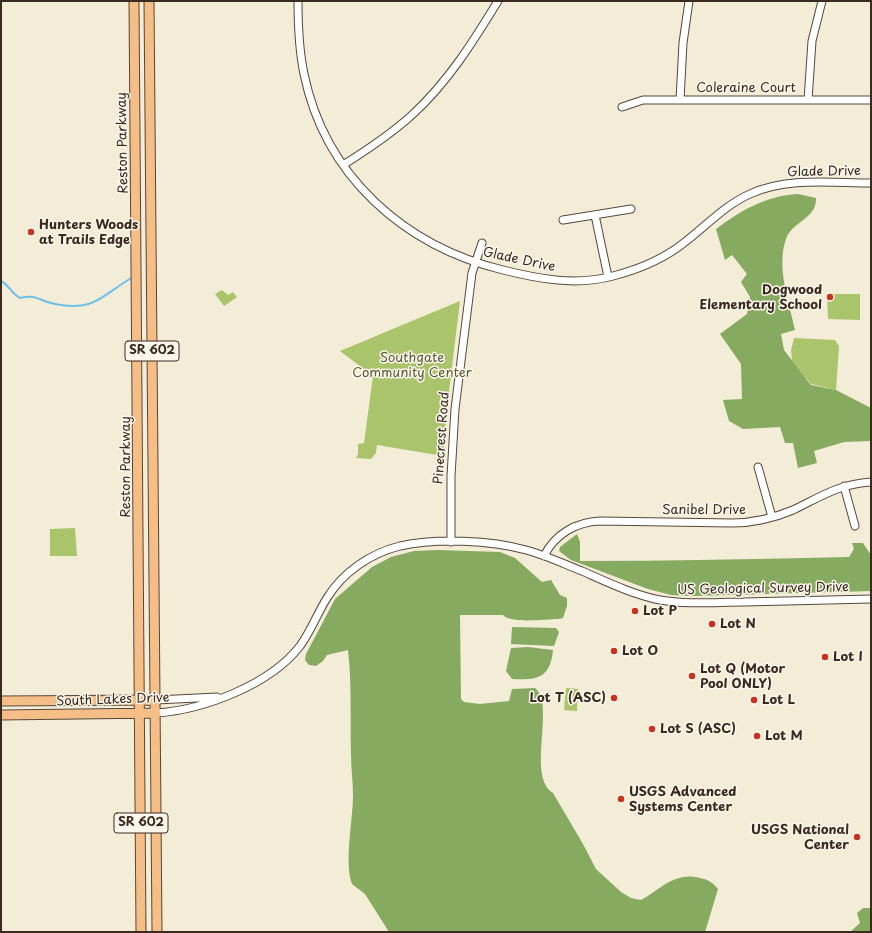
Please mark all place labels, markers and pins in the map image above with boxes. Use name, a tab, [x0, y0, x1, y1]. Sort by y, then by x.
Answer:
place label: Hunters Woods at Trails Edge	[39, 217, 138, 248]
marker: Hunters Woods at Trails Edge	[26, 227, 36, 237]
place label: Dogwood Elementary School	[700, 282, 822, 313]
marker: Dogwood Elementary School	[825, 292, 835, 302]
place label: Lot P	[643, 603, 677, 619]
marker: Lot P	[630, 606, 640, 616]
place label: Lot N	[720, 616, 756, 632]
marker: Lot N	[707, 619, 717, 629]
place label: Lot O	[622, 643, 658, 659]
marker: Lot O	[609, 646, 619, 656]
place label: Lot I	[833, 649, 863, 665]
marker: Lot I	[820, 652, 830, 662]
place label: Lot Q (Motor Pool ONLY)	[700, 661, 785, 692]
marker: Lot Q (Motor Pool ONLY)	[687, 671, 697, 681]
place label: Lot T (ASC)	[530, 690, 606, 706]
place label: Lot L	[762, 692, 795, 708]
marker: Lot T (ASC)	[609, 693, 619, 703]
marker: Lot L	[749, 695, 759, 705]
place label: Lot S (ASC)	[660, 721, 736, 737]
marker: Lot S (ASC)	[647, 724, 657, 734]
place label: Lot M	[765, 728, 803, 744]
marker: Lot M	[752, 731, 762, 741]
place label: USGS Advanced Systems Center	[629, 784, 736, 815]
marker: USGS Advanced Systems Center	[616, 794, 626, 804]
place label: USGS National Center	[751, 822, 849, 853]
marker: USGS National Center	[852, 832, 862, 842]

